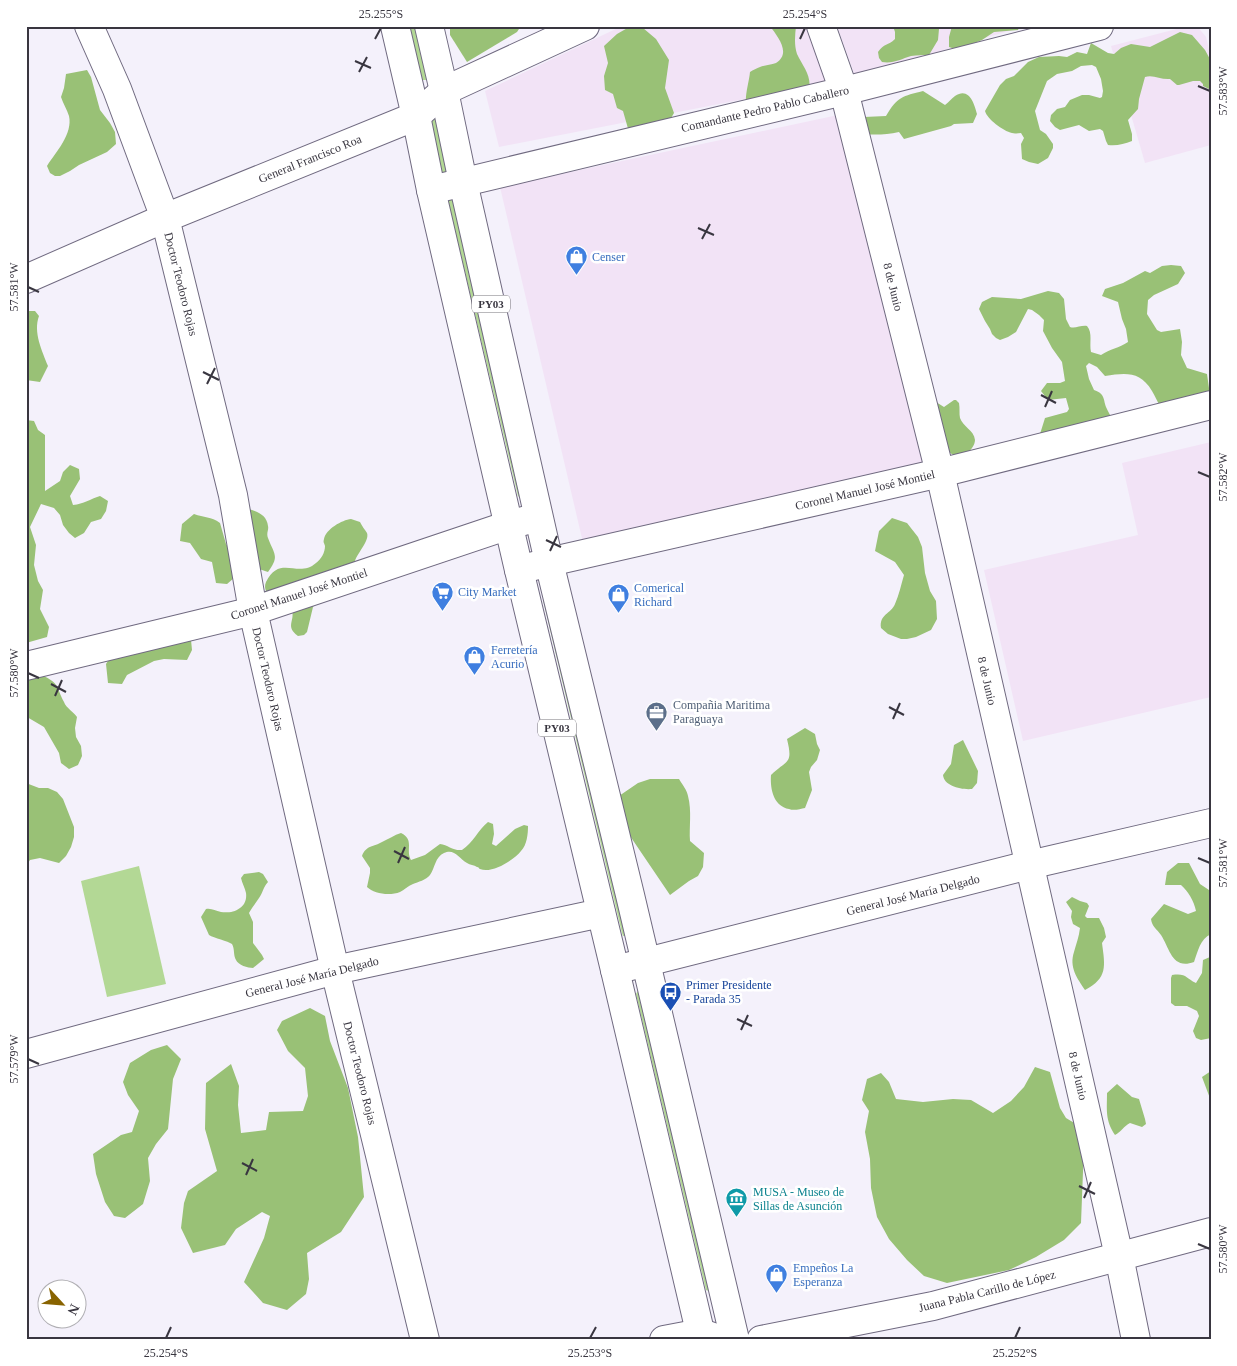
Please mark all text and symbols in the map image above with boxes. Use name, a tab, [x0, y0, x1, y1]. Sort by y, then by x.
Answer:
text: 25.255°S	[359, 7, 403, 21]
text: 25.254°S	[783, 7, 827, 21]
text: 57.583°W	[1216, 66, 1230, 116]
street label: Comandante Pedro Pablo Caballero	[680, 83, 850, 135]
street label: General Francisco Roa	[256, 132, 364, 186]
street label: Doctor Teodoro Rojas	[161, 231, 201, 338]
shop icon: Censer	[564, 245, 588, 276]
place label: Censer	[592, 250, 625, 264]
street label: 8 de Junio	[880, 261, 906, 313]
text: 57.581°W	[7, 262, 21, 312]
road number: PY03	[472, 296, 510, 312]
text: 57.582°W	[1216, 452, 1230, 502]
street label: Coronel Manuel José Montiel	[794, 467, 937, 513]
street label: Coronel Manuel José Montiel	[229, 565, 370, 623]
supermarket icon: City Market	[430, 580, 454, 611]
place label: Comerical Richard	[634, 581, 685, 609]
shop icon: Comerical Richard	[606, 583, 630, 614]
place label: City Market	[458, 585, 517, 599]
street label: Doctor Teodoro Rojas	[249, 626, 287, 733]
place label: Ferretería Acurio	[491, 643, 538, 671]
shop icon: Ferretería Acurio	[463, 645, 487, 676]
text: 57.580°W	[7, 648, 21, 698]
street label: 8 de Junio	[975, 655, 999, 707]
place label: Compañia Maritima Paraguaya	[673, 698, 771, 726]
office icon: Compañia Maritima Paraguaya	[645, 700, 669, 731]
road number: PY03	[538, 720, 576, 736]
text: 57.581°W	[1216, 838, 1230, 888]
street label: General José María Delgado	[845, 872, 981, 918]
street label: General José María Delgado	[244, 954, 380, 1000]
place label: Primer Presidente - Parada 35	[686, 978, 772, 1006]
bus stop icon: Primer Presidente - Parada 35	[658, 980, 682, 1011]
street label: Doctor Teodoro Rojas	[340, 1020, 380, 1127]
text: 57.579°W	[7, 1034, 21, 1084]
street label: 8 de Junio	[1066, 1050, 1090, 1102]
place label: MUSA - Museo de Sillas de Asunción	[753, 1185, 844, 1213]
museum icon: MUSA - Museo de Sillas de Asunción	[725, 1187, 749, 1218]
text: 57.580°W	[1216, 1224, 1230, 1274]
place label: Empeños La Esperanza	[793, 1261, 854, 1289]
shop icon: Empeños La Esperanza	[765, 1263, 789, 1294]
street label: Juana Pabla Carillo de López	[917, 1267, 1057, 1315]
north arrow	[38, 1278, 88, 1328]
text: N	[64, 1302, 82, 1317]
text: 25.254°S	[144, 1346, 188, 1360]
text: 25.253°S	[568, 1346, 612, 1360]
text: 25.252°S	[993, 1346, 1037, 1360]

